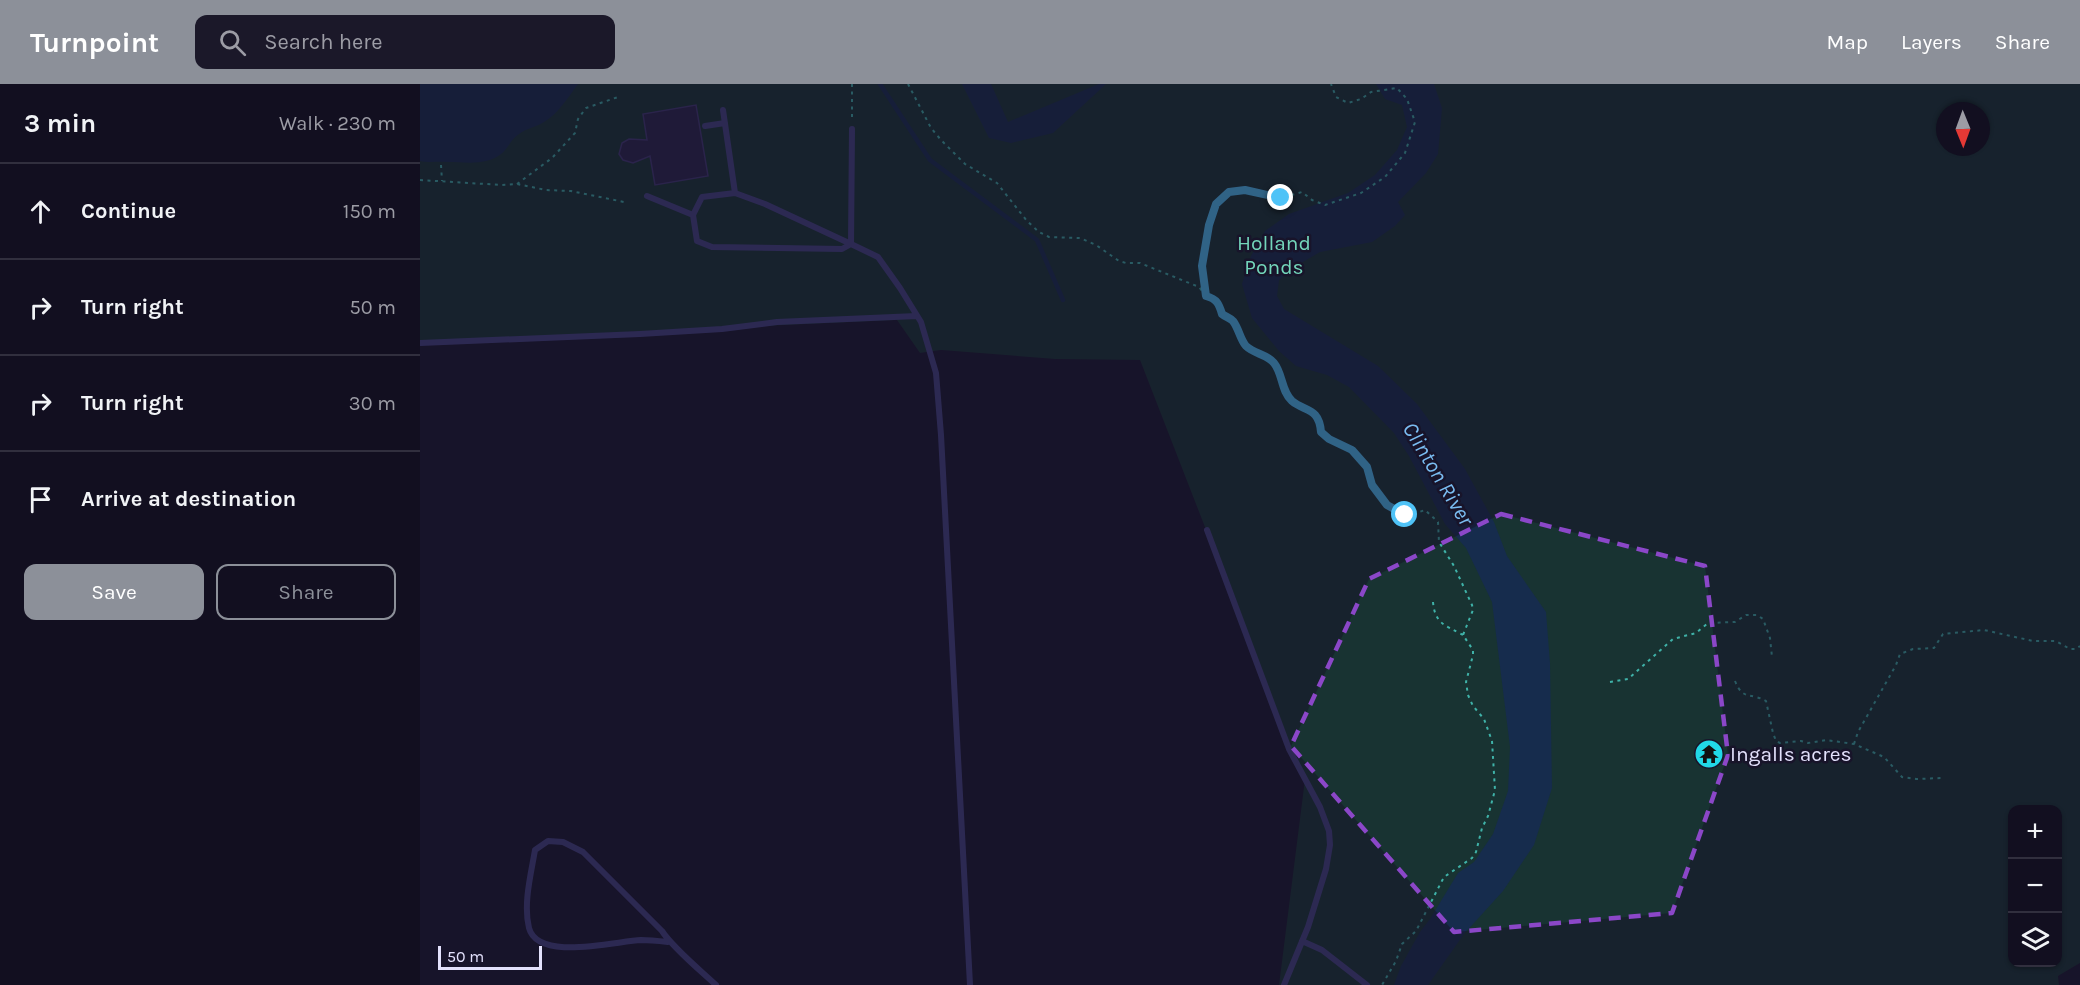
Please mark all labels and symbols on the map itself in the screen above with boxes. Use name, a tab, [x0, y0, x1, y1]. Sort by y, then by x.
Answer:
north arrow	[1936, 102, 1990, 156]
route end	[1267, 184, 1293, 210]
park label: Holland Ponds	[1237, 231, 1311, 279]
water label: Clinton River	[1397, 418, 1480, 532]
route start	[1391, 501, 1417, 527]
temple icon: Ingalls acres	[1693, 738, 1725, 770]
place label: Ingalls acres	[1730, 742, 1852, 766]
scale bar	[438, 943, 542, 970]

